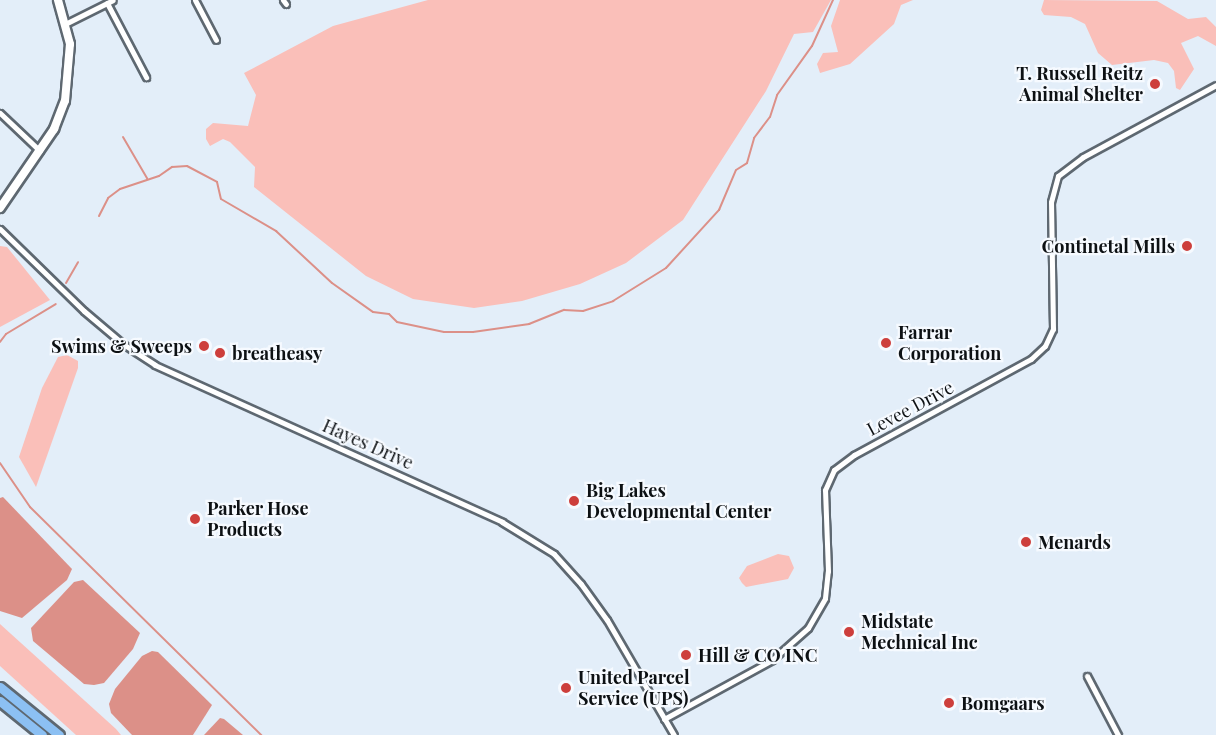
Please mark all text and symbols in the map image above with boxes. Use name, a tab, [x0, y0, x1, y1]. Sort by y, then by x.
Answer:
place label: T. Russell Reitz Animal Shelter	[1016, 63, 1143, 106]
marker: T. Russell Reitz Animal Shelter	[1148, 77, 1162, 91]
place label: Continetal Mills	[1042, 235, 1175, 257]
marker: Continetal Mills	[1180, 239, 1194, 253]
place label: Farrar Corporation	[898, 322, 1001, 364]
place label: Swims & Sweeps	[51, 335, 192, 357]
marker: Farrar Corporation	[879, 336, 893, 350]
marker: Swims & Sweeps	[197, 339, 211, 353]
place label: breatheasy	[232, 342, 322, 364]
marker: breatheasy	[213, 346, 227, 360]
street label: Levee Drive	[863, 376, 957, 440]
street label: Hayes Drive	[319, 414, 417, 474]
place label: Big Lakes Developmental Center	[586, 480, 771, 522]
marker: Big Lakes Developmental Center	[567, 494, 581, 508]
place label: Parker Hose Products	[207, 498, 309, 540]
marker: Parker Hose Products	[188, 512, 202, 526]
place label: Menards	[1038, 531, 1111, 553]
marker: Menards	[1019, 535, 1033, 549]
place label: Midstate Mechnical Inc	[861, 611, 978, 654]
marker: Midstate Mechnical Inc	[842, 625, 856, 639]
place label: Hill & CO INC	[698, 644, 817, 666]
marker: Hill & CO INC	[679, 648, 693, 662]
place label: United Parcel Service (UPS)	[578, 667, 690, 710]
marker: United Parcel Service (UPS)	[559, 681, 573, 695]
place label: Bomgaars	[961, 692, 1045, 714]
marker: Bomgaars	[942, 696, 956, 710]

